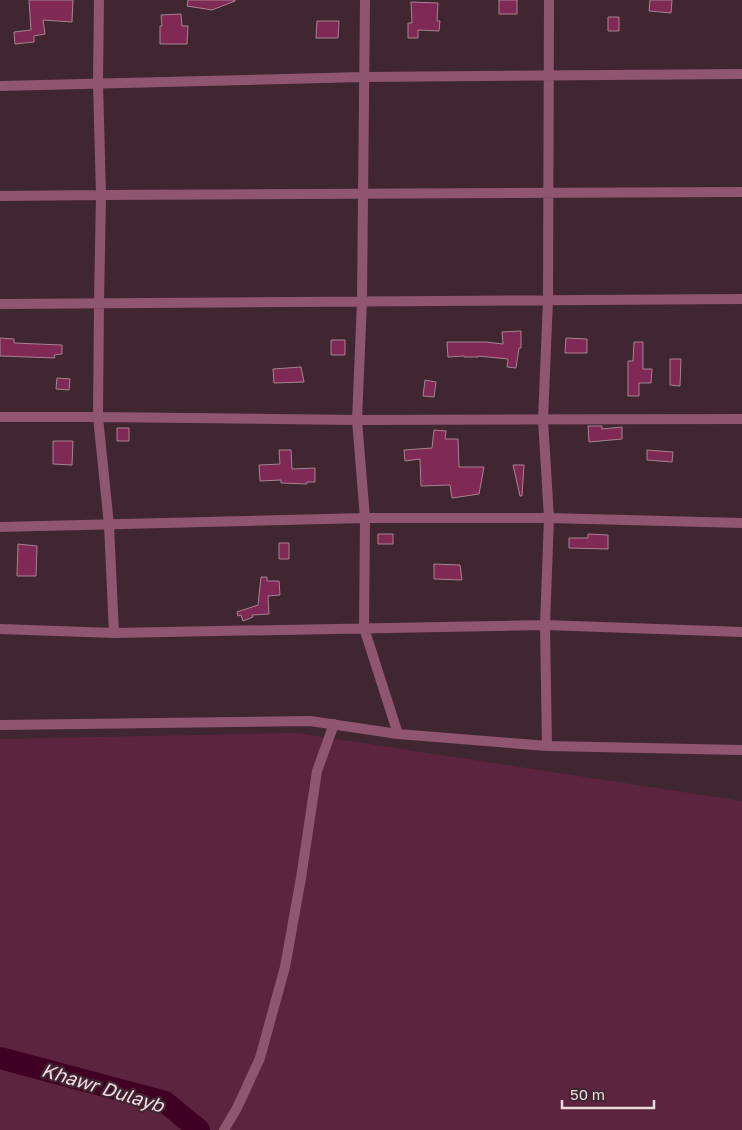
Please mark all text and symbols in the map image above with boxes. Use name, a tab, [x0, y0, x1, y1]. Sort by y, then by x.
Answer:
water label: Khawr Dulayb	[39, 1058, 168, 1117]
scale bar	[562, 1078, 654, 1110]
text: 50 m	[570, 1085, 605, 1103]

